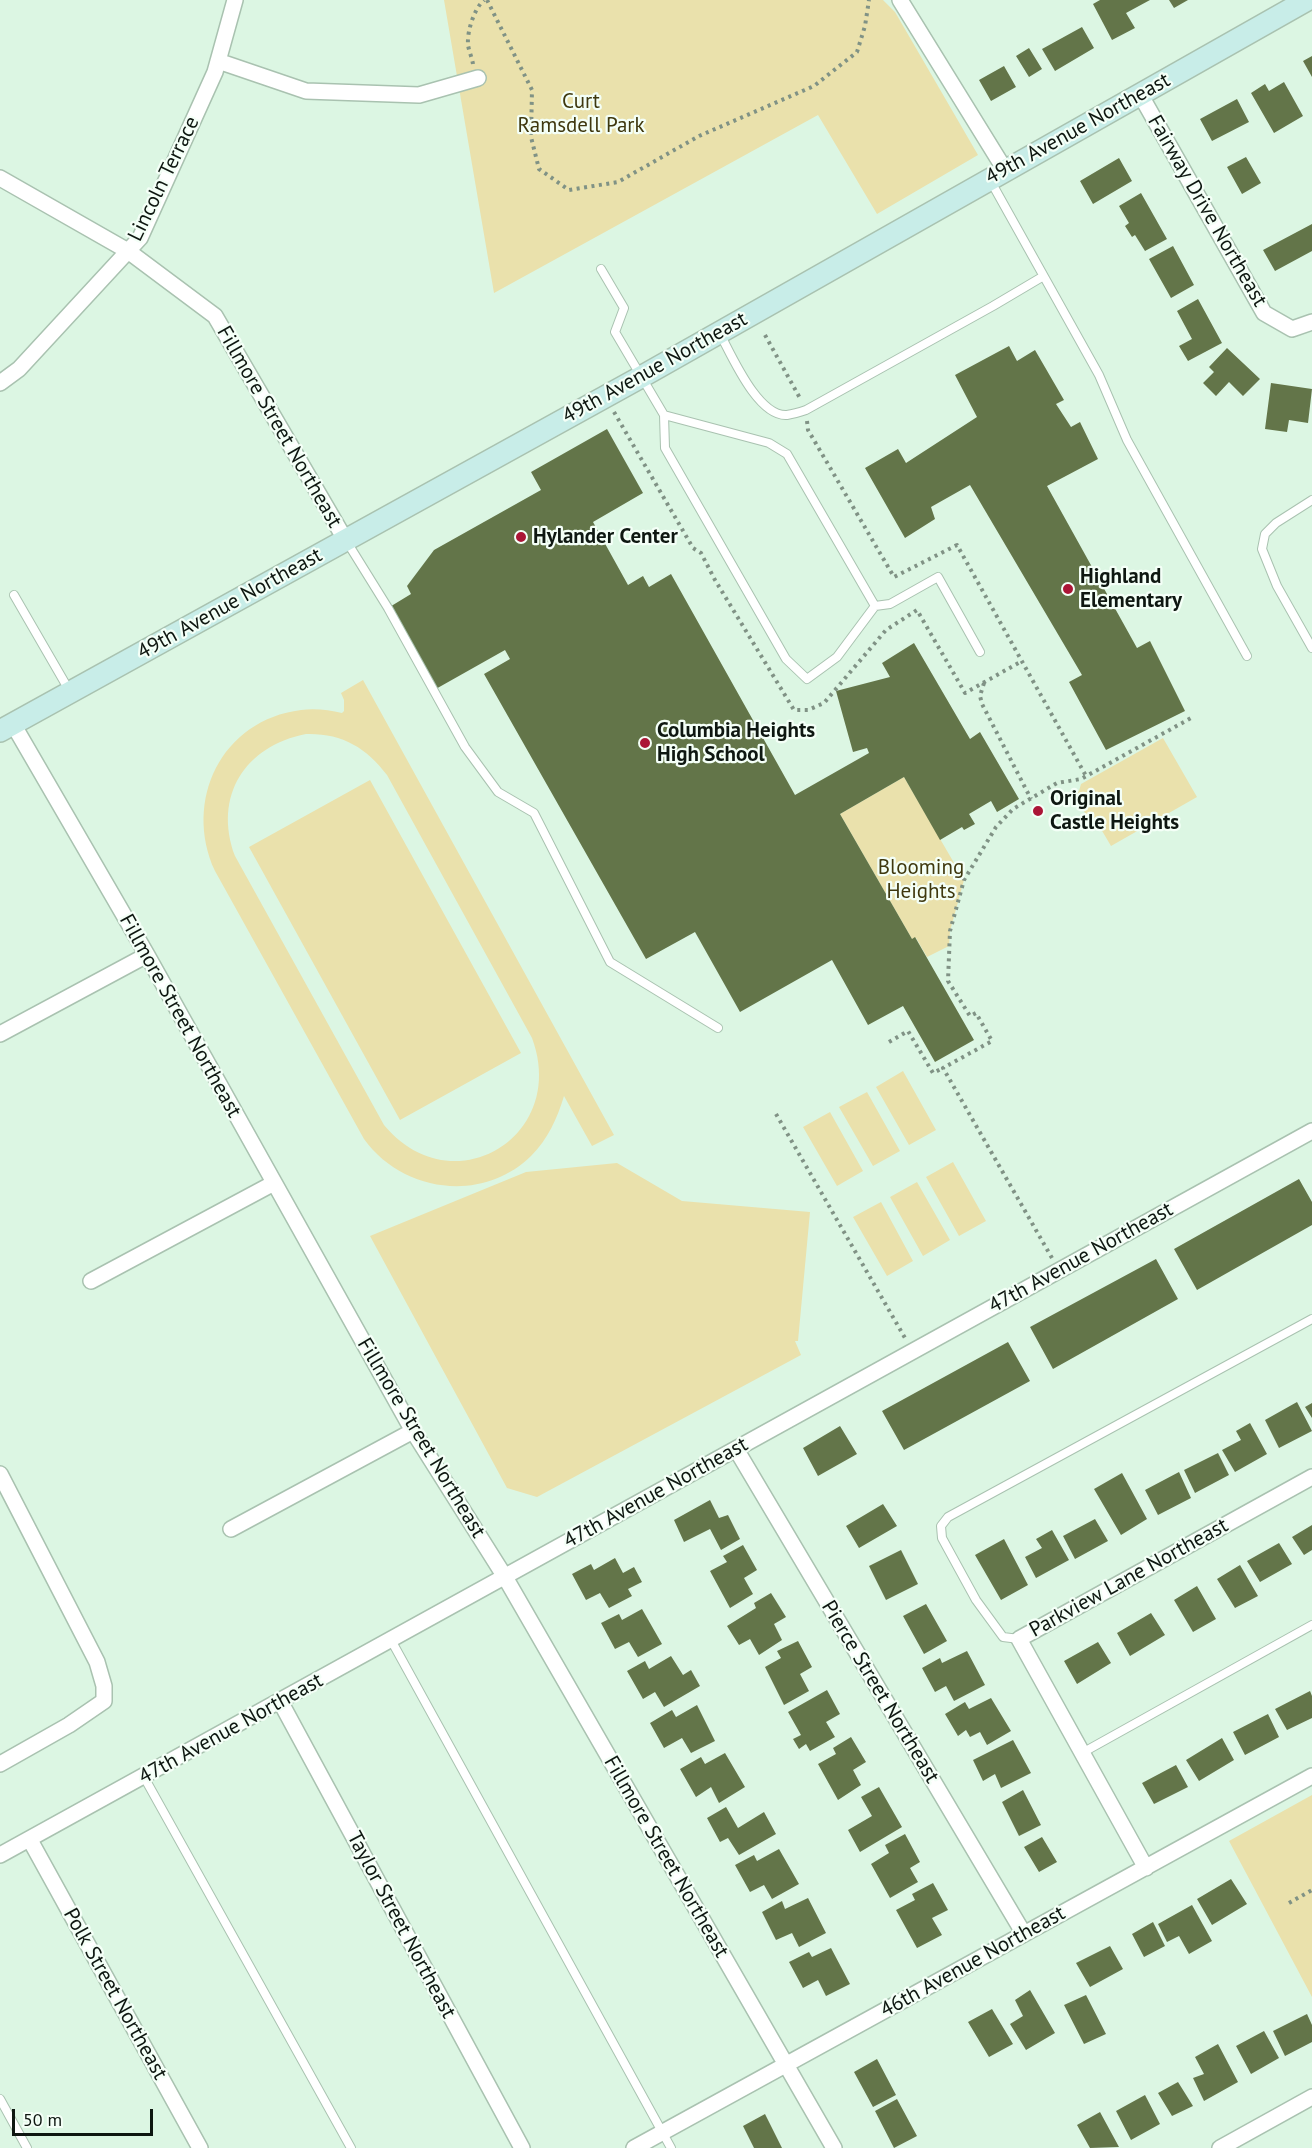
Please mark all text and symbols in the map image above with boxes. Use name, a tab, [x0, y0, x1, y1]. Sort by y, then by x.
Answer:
street label: 49th Avenue Northeast	[981, 68, 1175, 190]
park label: Curt Ramsdell Park	[517, 89, 645, 139]
street label: Fairway Drive Northeast	[1142, 111, 1272, 311]
street label: Lincoln Terrace	[123, 113, 205, 245]
street label: 49th Avenue Northeast	[558, 307, 752, 429]
street label: Fillmore Street Northeast	[211, 322, 347, 532]
place label: Hylander Center	[533, 524, 678, 550]
marker: Hylander Center	[514, 530, 528, 544]
street label: 49th Avenue Northeast	[133, 543, 327, 665]
place label: Highland Elementary	[1080, 564, 1182, 614]
marker: Highland Elementary	[1061, 582, 1075, 596]
place label: Columbia Heights High School	[657, 718, 815, 768]
marker: Columbia Heights High School	[638, 736, 652, 750]
place label: Original Castle Heights	[1050, 786, 1179, 836]
marker: Original Castle Heights	[1031, 804, 1045, 818]
park label: Blooming Heights	[878, 855, 964, 905]
street label: Fillmore Street Northeast	[114, 910, 246, 1122]
street label: 47th Avenue Northeast	[985, 1197, 1177, 1319]
street label: Fillmore Street Northeast	[351, 1334, 491, 1542]
street label: 47th Avenue Northeast	[560, 1432, 752, 1554]
street label: Parkview Lane Northeast	[1025, 1513, 1233, 1643]
street label: Pierce Street Northeast	[816, 1596, 944, 1788]
street label: 47th Avenue Northeast	[135, 1668, 327, 1790]
street label: Fillmore Street Northeast	[598, 1752, 734, 1962]
street label: Taylor Street Northeast	[341, 1827, 461, 2023]
street label: 46th Avenue Northeast	[876, 1901, 1070, 2023]
street label: Polk Street Northeast	[57, 1904, 173, 2084]
scale bar	[15, 2097, 156, 2135]
text: 50 m	[23, 2108, 62, 2131]

